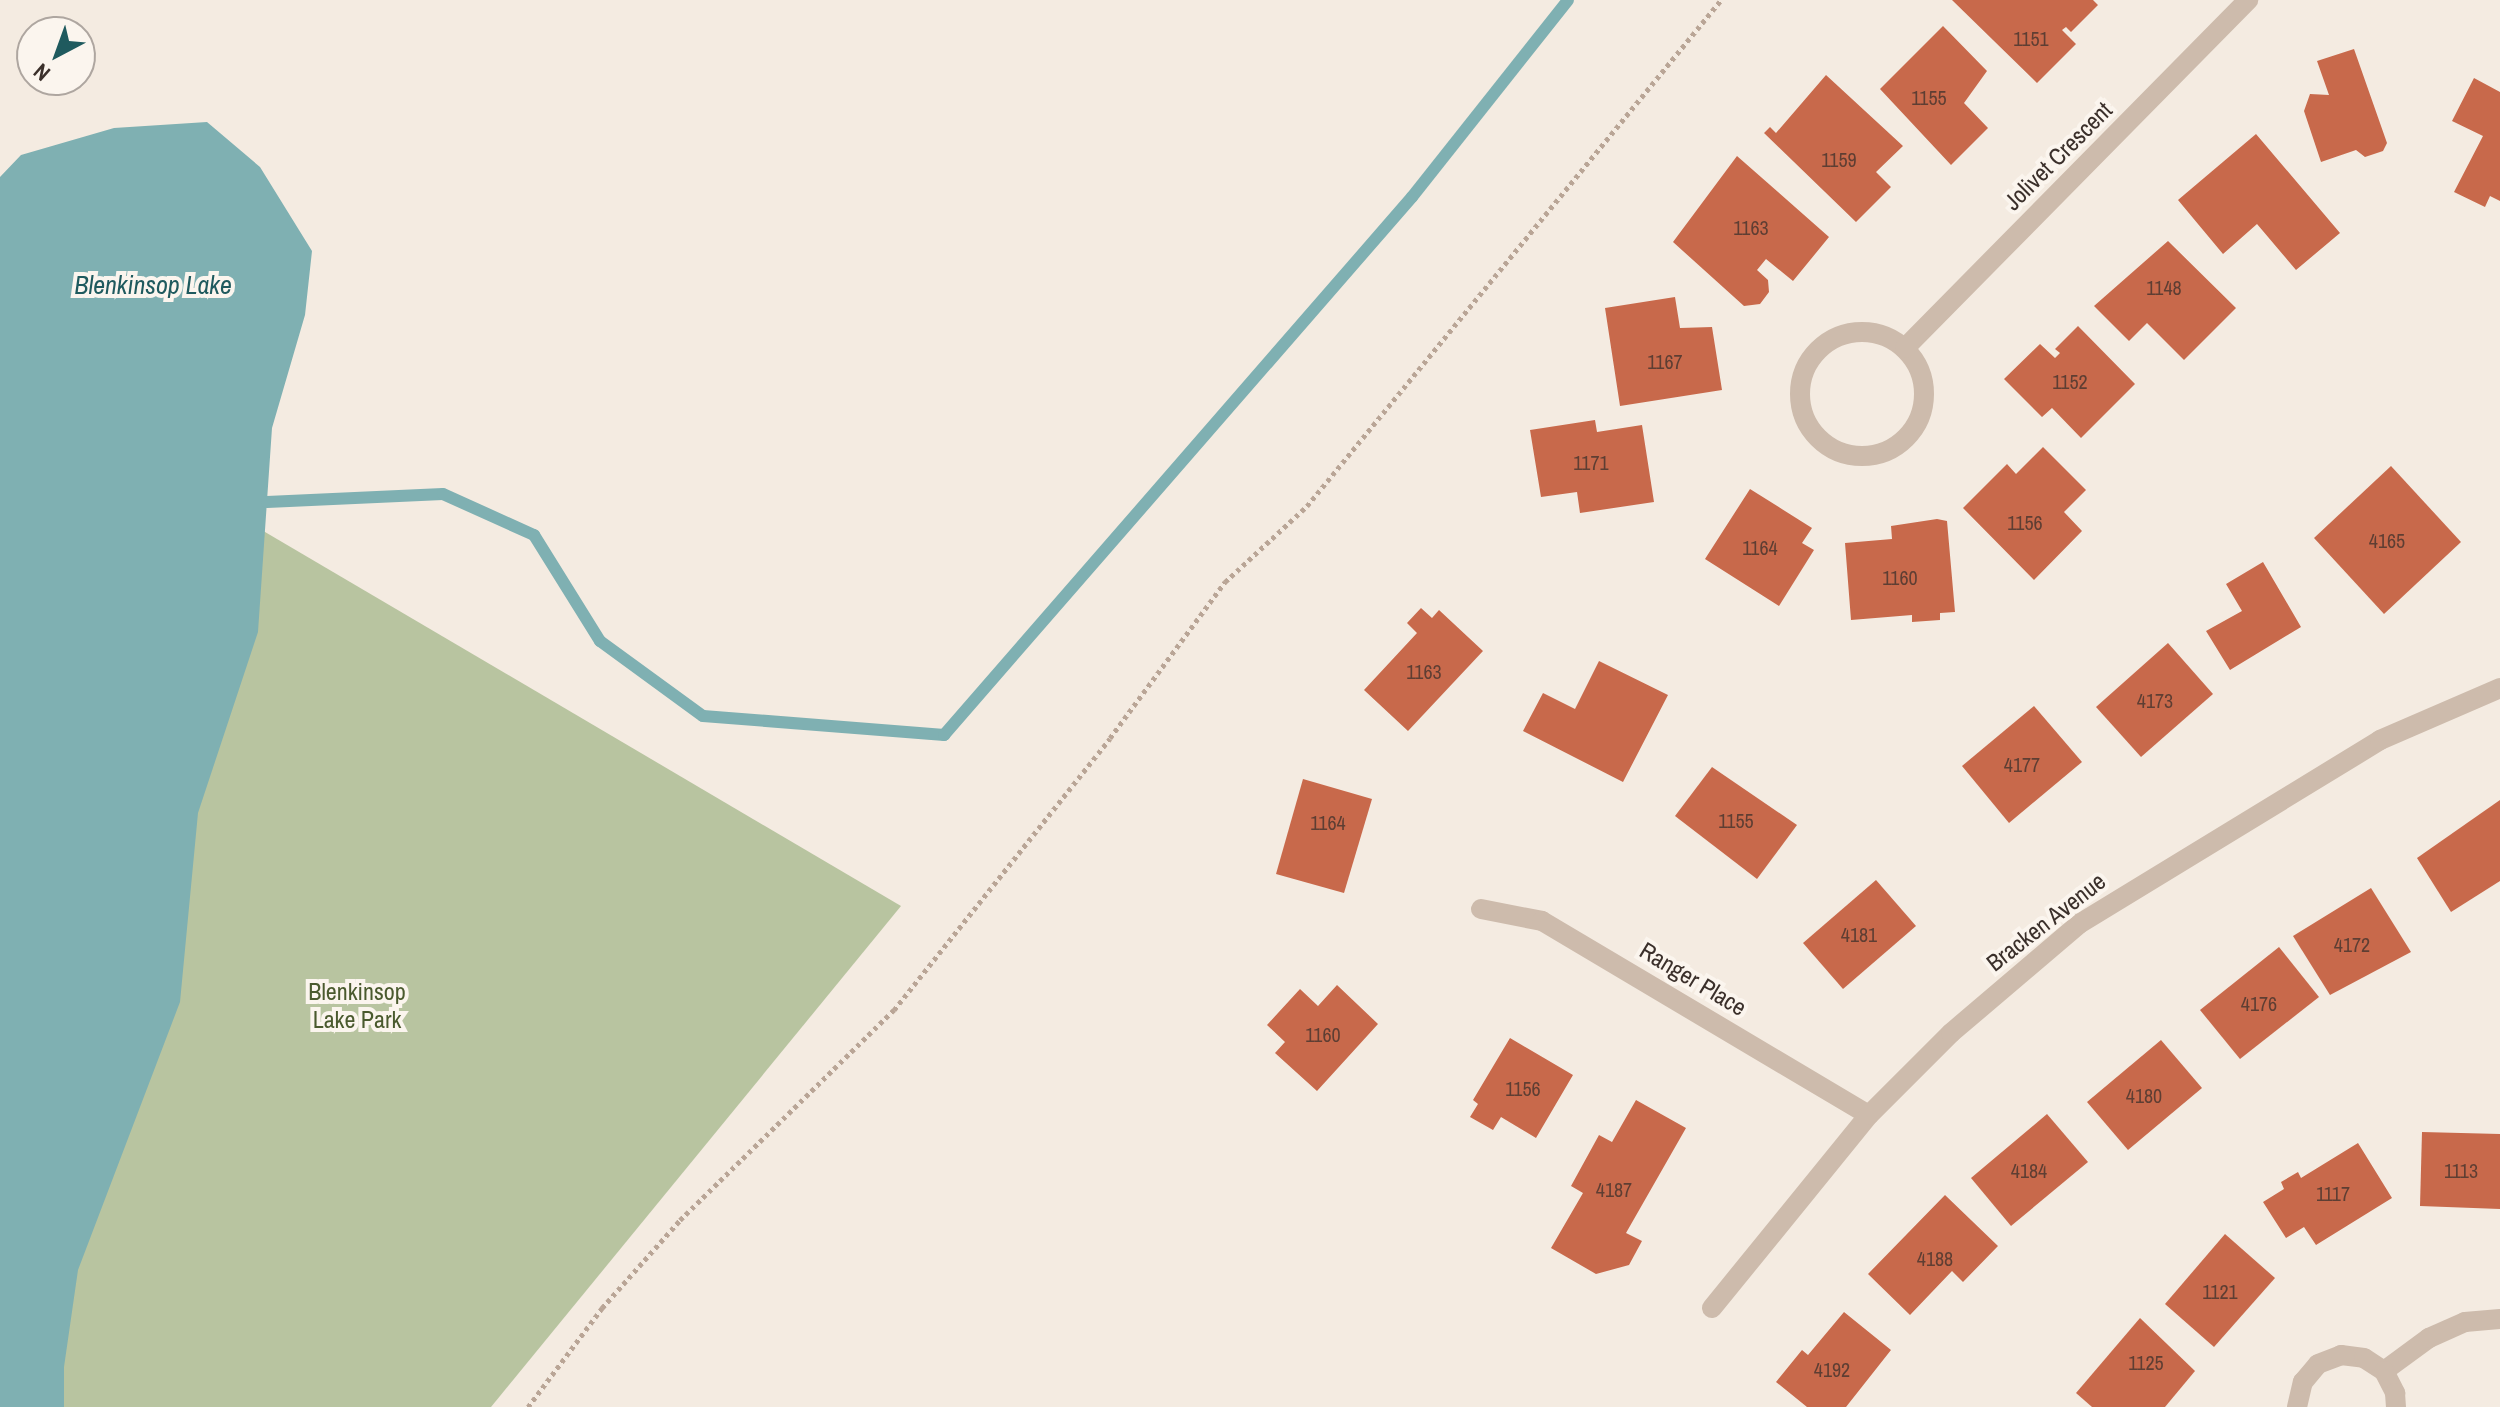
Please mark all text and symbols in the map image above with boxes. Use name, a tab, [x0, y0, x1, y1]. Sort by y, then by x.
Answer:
north arrow	[16, 16, 96, 96]
house number: 1151	[2013, 26, 2049, 50]
text: N	[27, 57, 56, 88]
house number: 1155	[1911, 85, 1947, 109]
street label: Jolivet Crescent	[1998, 96, 2118, 216]
house number: 1159	[1821, 147, 1857, 171]
house number: 1163	[1733, 215, 1769, 239]
water label: Blenkinsop Lake	[74, 269, 232, 301]
house number: 1148	[2146, 275, 2182, 299]
house number: 1167	[1647, 349, 1683, 373]
house number: 1152	[2052, 369, 2088, 393]
house number: 1171	[1573, 450, 1609, 474]
house number: 1156	[2007, 510, 2043, 534]
house number: 4165	[2369, 528, 2405, 552]
house number: 1164	[1742, 535, 1778, 559]
house number: 1160	[1882, 565, 1918, 589]
house number: 1163	[1406, 659, 1442, 683]
house number: 4173	[2137, 688, 2173, 712]
house number: 4177	[2004, 752, 2040, 776]
house number: 1155	[1718, 808, 1754, 832]
house number: 1164	[1310, 810, 1346, 834]
street label: Bracken Avenue	[1980, 866, 2112, 978]
house number: 4181	[1841, 922, 1877, 946]
house number: 4172	[2334, 932, 2370, 956]
street label: Ranger Place	[1634, 936, 1752, 1022]
park label: Blenkinsop Lake Park	[308, 978, 406, 1034]
house number: 4176	[2241, 991, 2277, 1015]
house number: 1160	[1305, 1022, 1341, 1046]
house number: 1156	[1505, 1076, 1541, 1100]
house number: 4180	[2126, 1083, 2162, 1107]
house number: 4184	[2011, 1158, 2047, 1182]
house number: 1113	[2444, 1158, 2478, 1182]
house number: 4187	[1596, 1177, 1632, 1201]
house number: 1117	[2316, 1181, 2350, 1205]
house number: 4188	[1917, 1246, 1953, 1270]
house number: 1121	[2202, 1279, 2238, 1303]
house number: 1125	[2128, 1350, 2164, 1374]
house number: 4192	[1814, 1357, 1850, 1381]

